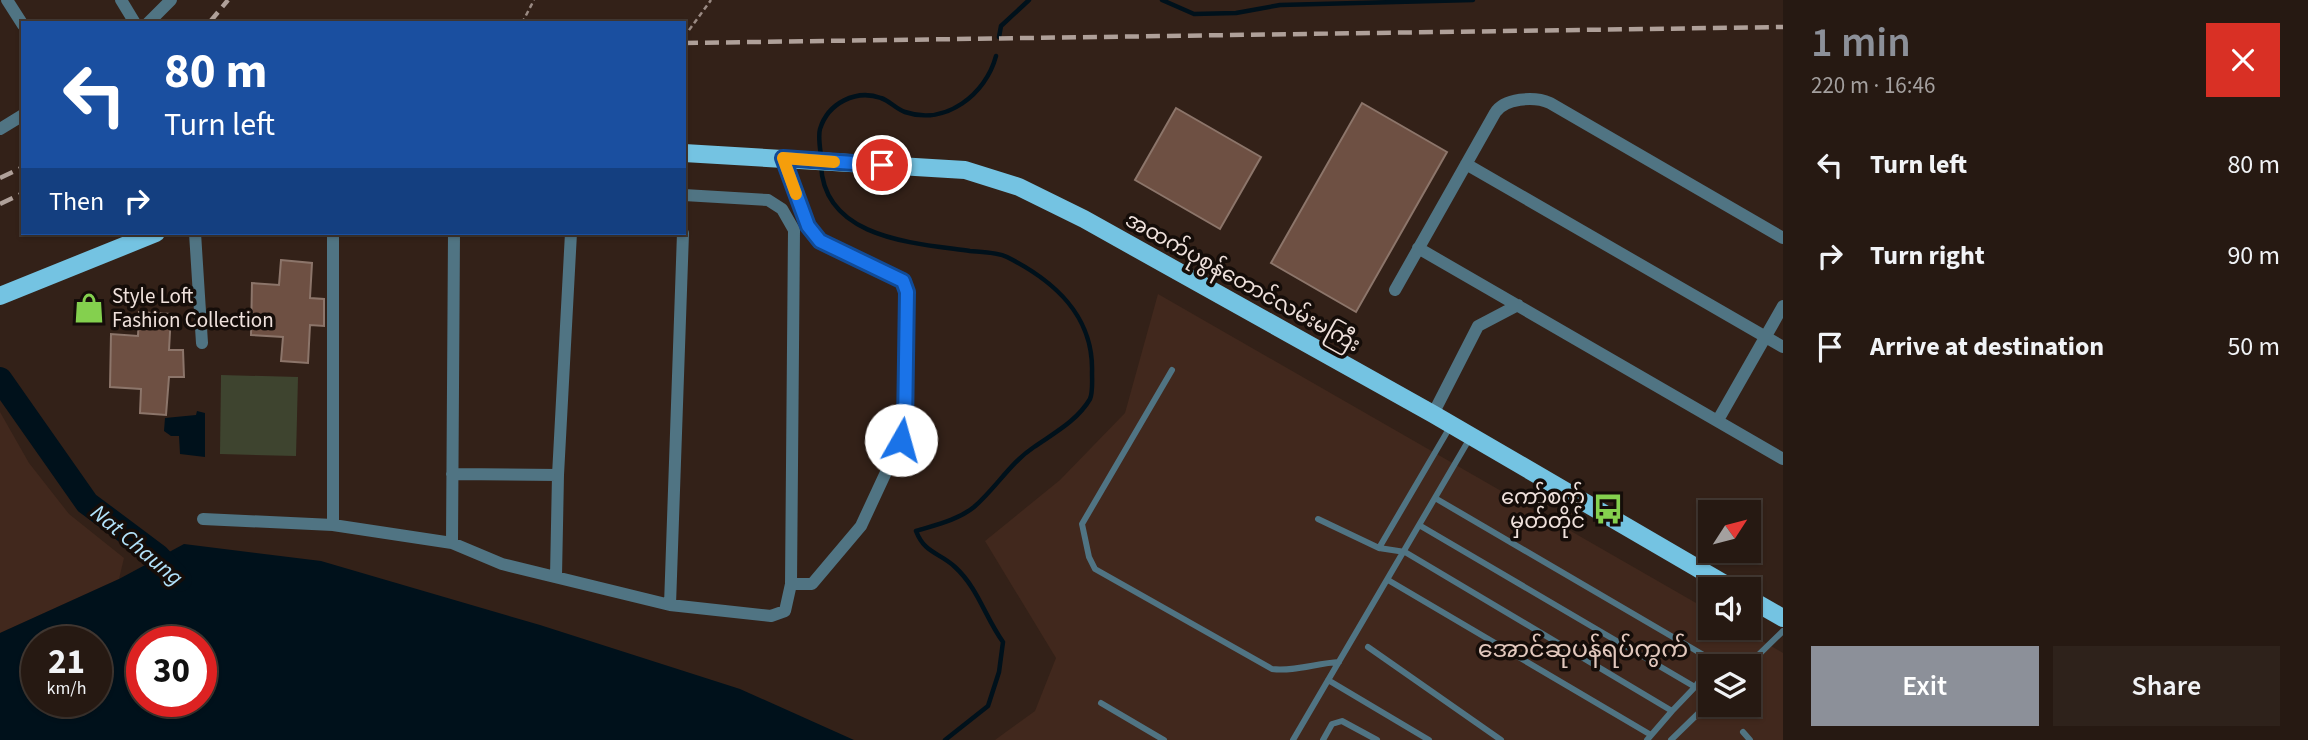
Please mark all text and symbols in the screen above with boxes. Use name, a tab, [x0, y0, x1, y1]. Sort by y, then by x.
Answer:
text: 1 min	[1811, 13, 1911, 73]
button: close	[2206, 23, 2280, 97]
text: 80 m	[164, 37, 268, 107]
icon: left	[49, 49, 140, 140]
text: 220 m · 16:46	[1811, 69, 1935, 102]
text: Turn left	[164, 102, 275, 148]
pin	[852, 135, 912, 195]
icon: arrive	[863, 146, 901, 184]
icon: left	[1811, 146, 1849, 184]
text: Turn left	[1870, 146, 1967, 183]
text: 80 m	[2227, 146, 2280, 183]
icon: right	[118, 182, 156, 220]
text: Then	[49, 183, 104, 220]
street label: အထက်ပုစွန်တောင်လမ်းမကြီး	[1119, 204, 1367, 361]
icon: right	[1811, 237, 1849, 275]
text: Turn right	[1870, 237, 1985, 274]
text: 90 m	[2227, 237, 2280, 274]
place label: Style Loft Fashion Collection	[112, 281, 274, 335]
shop icon: Style Loft Fashion Collection	[72, 291, 106, 325]
icon: arrive	[1811, 328, 1849, 366]
text: Arrive at destination	[1870, 328, 2104, 365]
text: 50 m	[2227, 328, 2280, 365]
position arrow	[864, 403, 938, 477]
place label: ကော်စက် မှတ်တိုင်	[1501, 481, 1585, 538]
bus stop icon: ကော်စက် မှတ်တိုင်	[1591, 492, 1625, 526]
water label: Nat Chaung	[84, 496, 190, 594]
north arrow	[1698, 500, 1760, 564]
map controls	[1698, 500, 1761, 717]
button: sound	[1698, 577, 1761, 640]
speed limit sign: 30	[126, 626, 217, 717]
district label: အောင်ဆုပန်ရပ်ကွက်	[1478, 632, 1688, 668]
text: 21	[48, 637, 85, 687]
button: Exit	[1811, 646, 2039, 726]
button: Share	[2053, 646, 2280, 726]
button: layers	[1698, 654, 1761, 717]
text: km/h	[47, 676, 86, 701]

